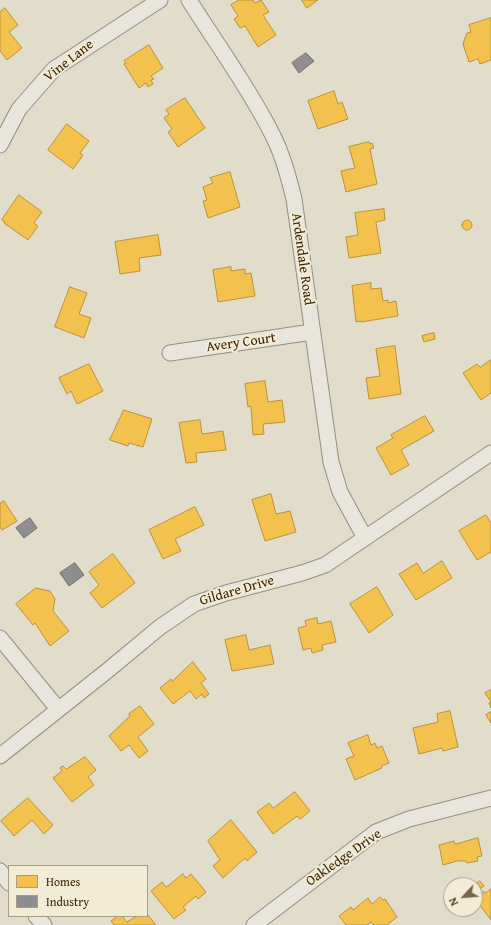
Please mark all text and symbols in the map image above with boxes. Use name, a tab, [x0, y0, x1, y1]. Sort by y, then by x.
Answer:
street label: Vine Lane	[41, 36, 97, 86]
street label: Ardendale Road	[287, 212, 317, 306]
street label: Avery Court	[205, 330, 277, 356]
street label: Gildare Drive	[198, 572, 276, 610]
street label: Oakledge Drive	[303, 826, 385, 890]
legend	[8, 865, 148, 917]
text: Homes	[46, 873, 80, 890]
north arrow	[443, 877, 483, 917]
text: Industry	[46, 893, 89, 910]
text: N	[444, 895, 462, 909]

